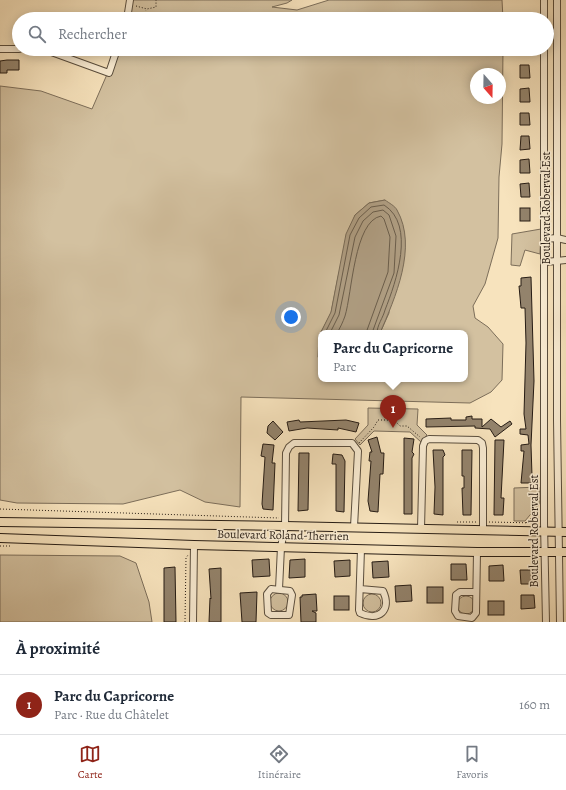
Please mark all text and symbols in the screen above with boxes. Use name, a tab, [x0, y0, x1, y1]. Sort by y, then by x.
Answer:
search box	[12, 12, 554, 56]
icon: search	[26, 23, 48, 45]
text: Rechercher	[58, 24, 127, 44]
north arrow	[470, 68, 506, 104]
street label: Boulevard Roberval Est	[538, 151, 554, 264]
your location	[281, 307, 301, 327]
popup	[318, 330, 468, 382]
text: Parc du Capricorne	[333, 338, 453, 358]
text: Parc	[333, 358, 356, 375]
pin: 1	[380, 395, 406, 428]
street label: Boulevard Roberval Est	[526, 474, 542, 587]
street label: Boulevard Roland-Therrien	[217, 526, 349, 544]
text: À proximité	[16, 637, 100, 660]
text: Parc du Capricorne	[54, 686, 174, 706]
text: 1	[27, 696, 31, 713]
text: 160 m	[519, 696, 550, 713]
text: Parc · Rue du Châtelet	[54, 706, 169, 723]
tab: Carte	[78, 743, 102, 782]
tab: Itinéraire	[258, 743, 301, 782]
tab: Favoris	[456, 743, 488, 782]

